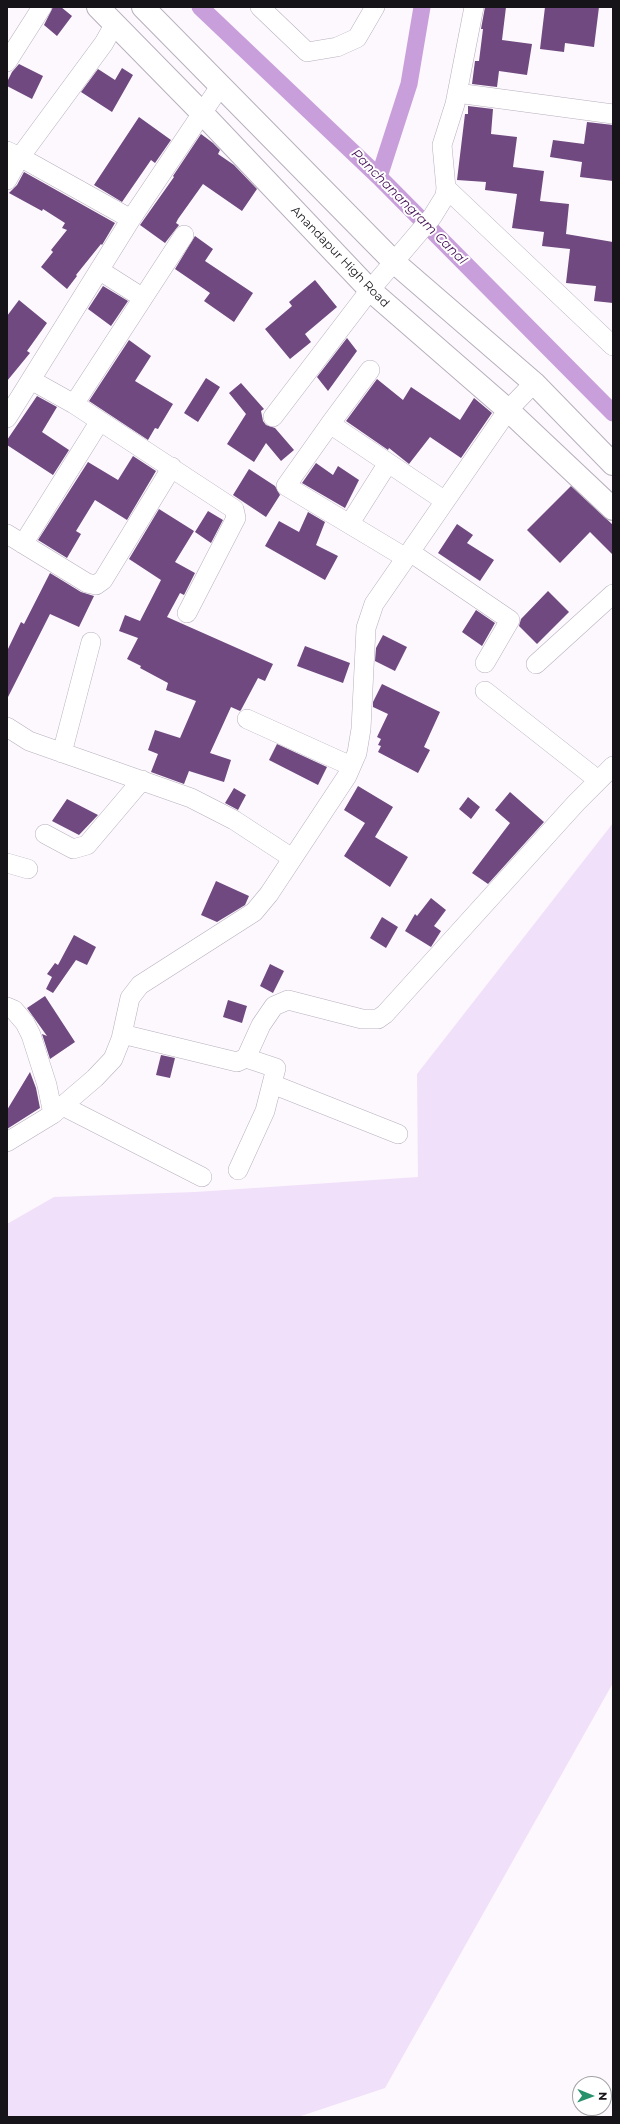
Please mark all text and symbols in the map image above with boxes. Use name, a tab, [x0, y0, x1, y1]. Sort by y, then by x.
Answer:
water label: Panchanangram Canal	[348, 146, 470, 268]
street label: Anandapur High Road	[288, 203, 392, 311]
north arrow	[572, 2076, 612, 2116]
text: N	[596, 2092, 610, 2101]

